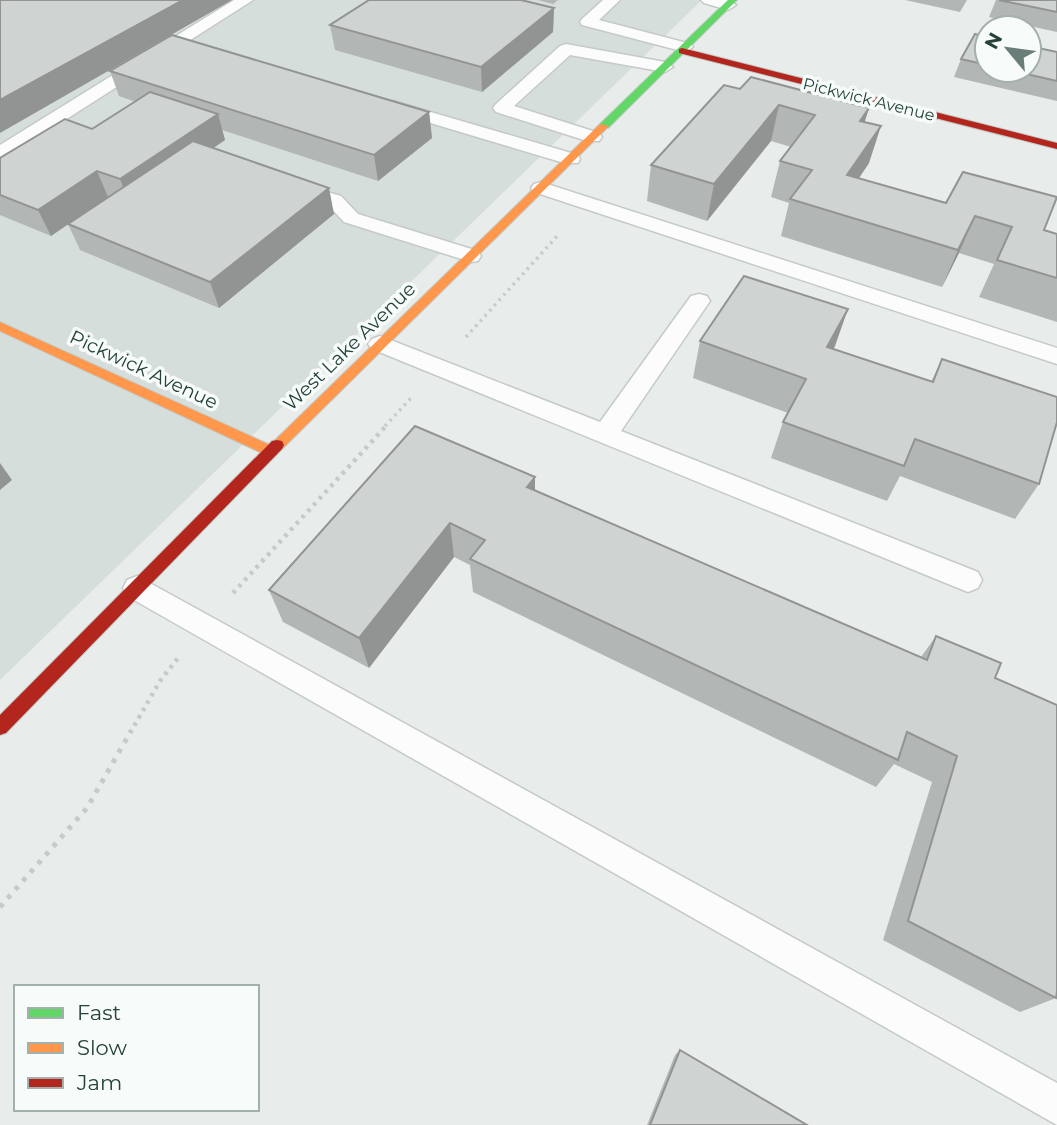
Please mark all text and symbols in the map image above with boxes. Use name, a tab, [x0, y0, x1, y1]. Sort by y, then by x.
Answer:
north arrow	[973, 14, 1043, 84]
text: N	[980, 29, 1007, 53]
street label: Pickwick Avenue	[801, 74, 937, 125]
street label: West Lake Avenue	[278, 277, 420, 415]
street label: Pickwick Avenue	[66, 325, 221, 414]
legend	[14, 985, 259, 1111]
text: Fast	[77, 1000, 121, 1025]
text: Slow	[77, 1035, 127, 1060]
text: Jam	[76, 1070, 122, 1095]

